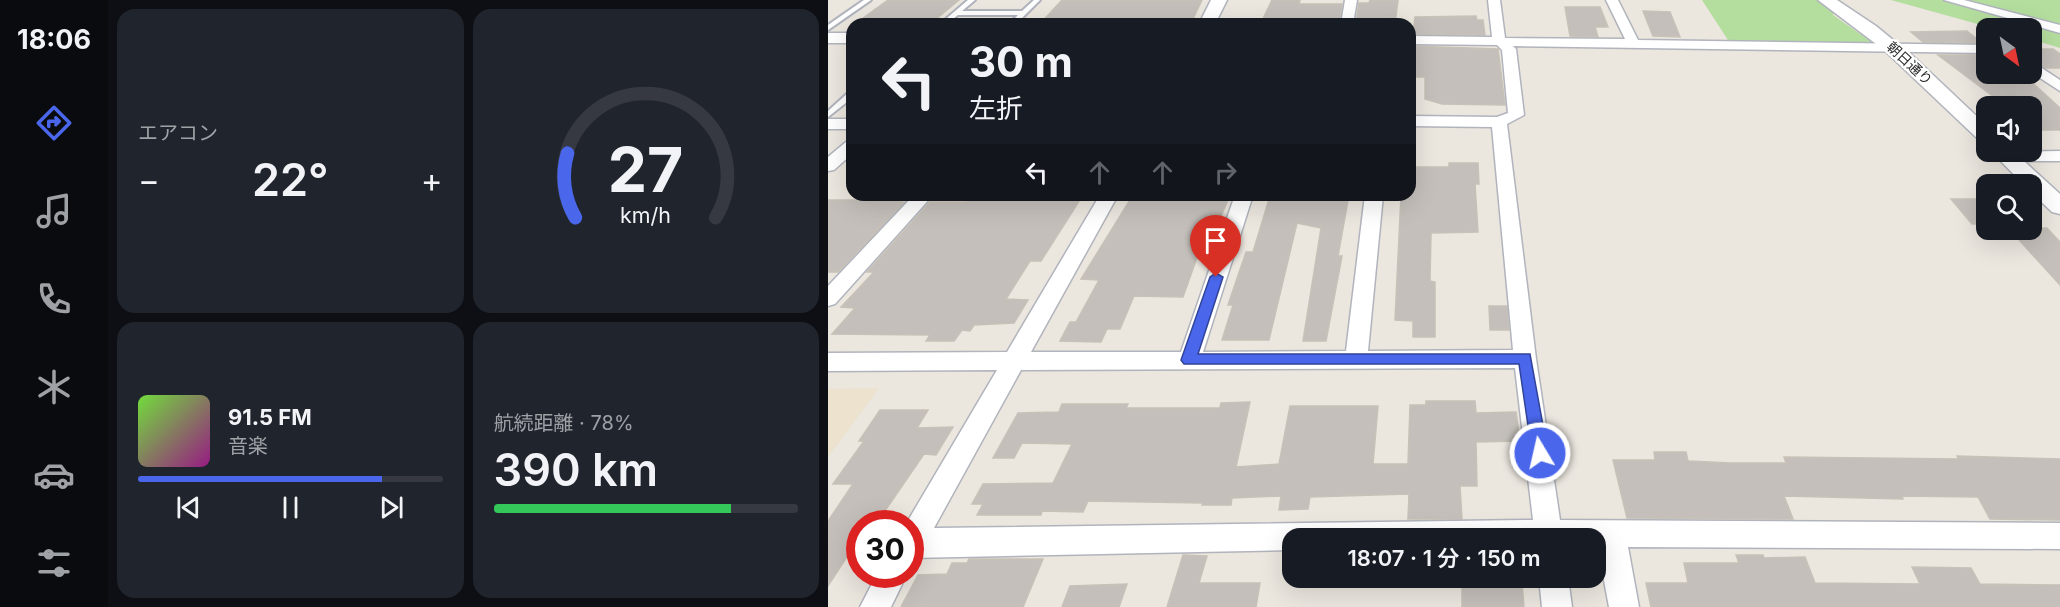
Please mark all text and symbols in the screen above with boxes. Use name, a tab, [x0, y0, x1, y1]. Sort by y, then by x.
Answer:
north arrow	[1976, 18, 2042, 84]
map controls	[1976, 18, 2042, 240]
text: 18:06	[17, 23, 91, 56]
text: 30 m	[969, 36, 1073, 87]
street label: 朝日通り	[1884, 38, 1936, 88]
icon: left	[870, 42, 948, 120]
text: 左折	[969, 92, 1023, 125]
button: sound	[1976, 96, 2042, 162]
icon: directions	[33, 102, 75, 144]
text: エアコン	[138, 121, 218, 145]
text: 27	[608, 132, 684, 207]
text: 22°	[252, 152, 329, 207]
icon: left	[1020, 156, 1053, 189]
icon: ahead	[1083, 156, 1116, 189]
icon: ahead	[1146, 156, 1179, 189]
icon: right	[1209, 156, 1242, 189]
text: −	[138, 160, 160, 200]
text: +	[421, 160, 443, 200]
button: search	[1976, 174, 2042, 240]
icon: music	[33, 190, 75, 232]
text: km/h	[620, 202, 671, 228]
pin	[1190, 215, 1241, 277]
icon: arrive	[1199, 224, 1232, 257]
icon: phone	[33, 278, 75, 320]
icon: climate	[33, 366, 75, 408]
text: 91.5 FM	[228, 404, 312, 430]
text: 航続距離 · 78%	[494, 411, 634, 435]
position arrow	[1508, 421, 1572, 485]
text: 音楽	[228, 434, 268, 458]
text: 390 km	[494, 442, 658, 497]
icon: car	[33, 454, 75, 496]
icon: previous	[172, 491, 205, 524]
icon: pause	[274, 491, 307, 524]
icon: next	[375, 491, 408, 524]
speed limit sign: 30	[846, 510, 924, 588]
icon: filters	[33, 542, 75, 584]
text: 18:07 · 1 分 · 150 m	[1347, 545, 1541, 571]

